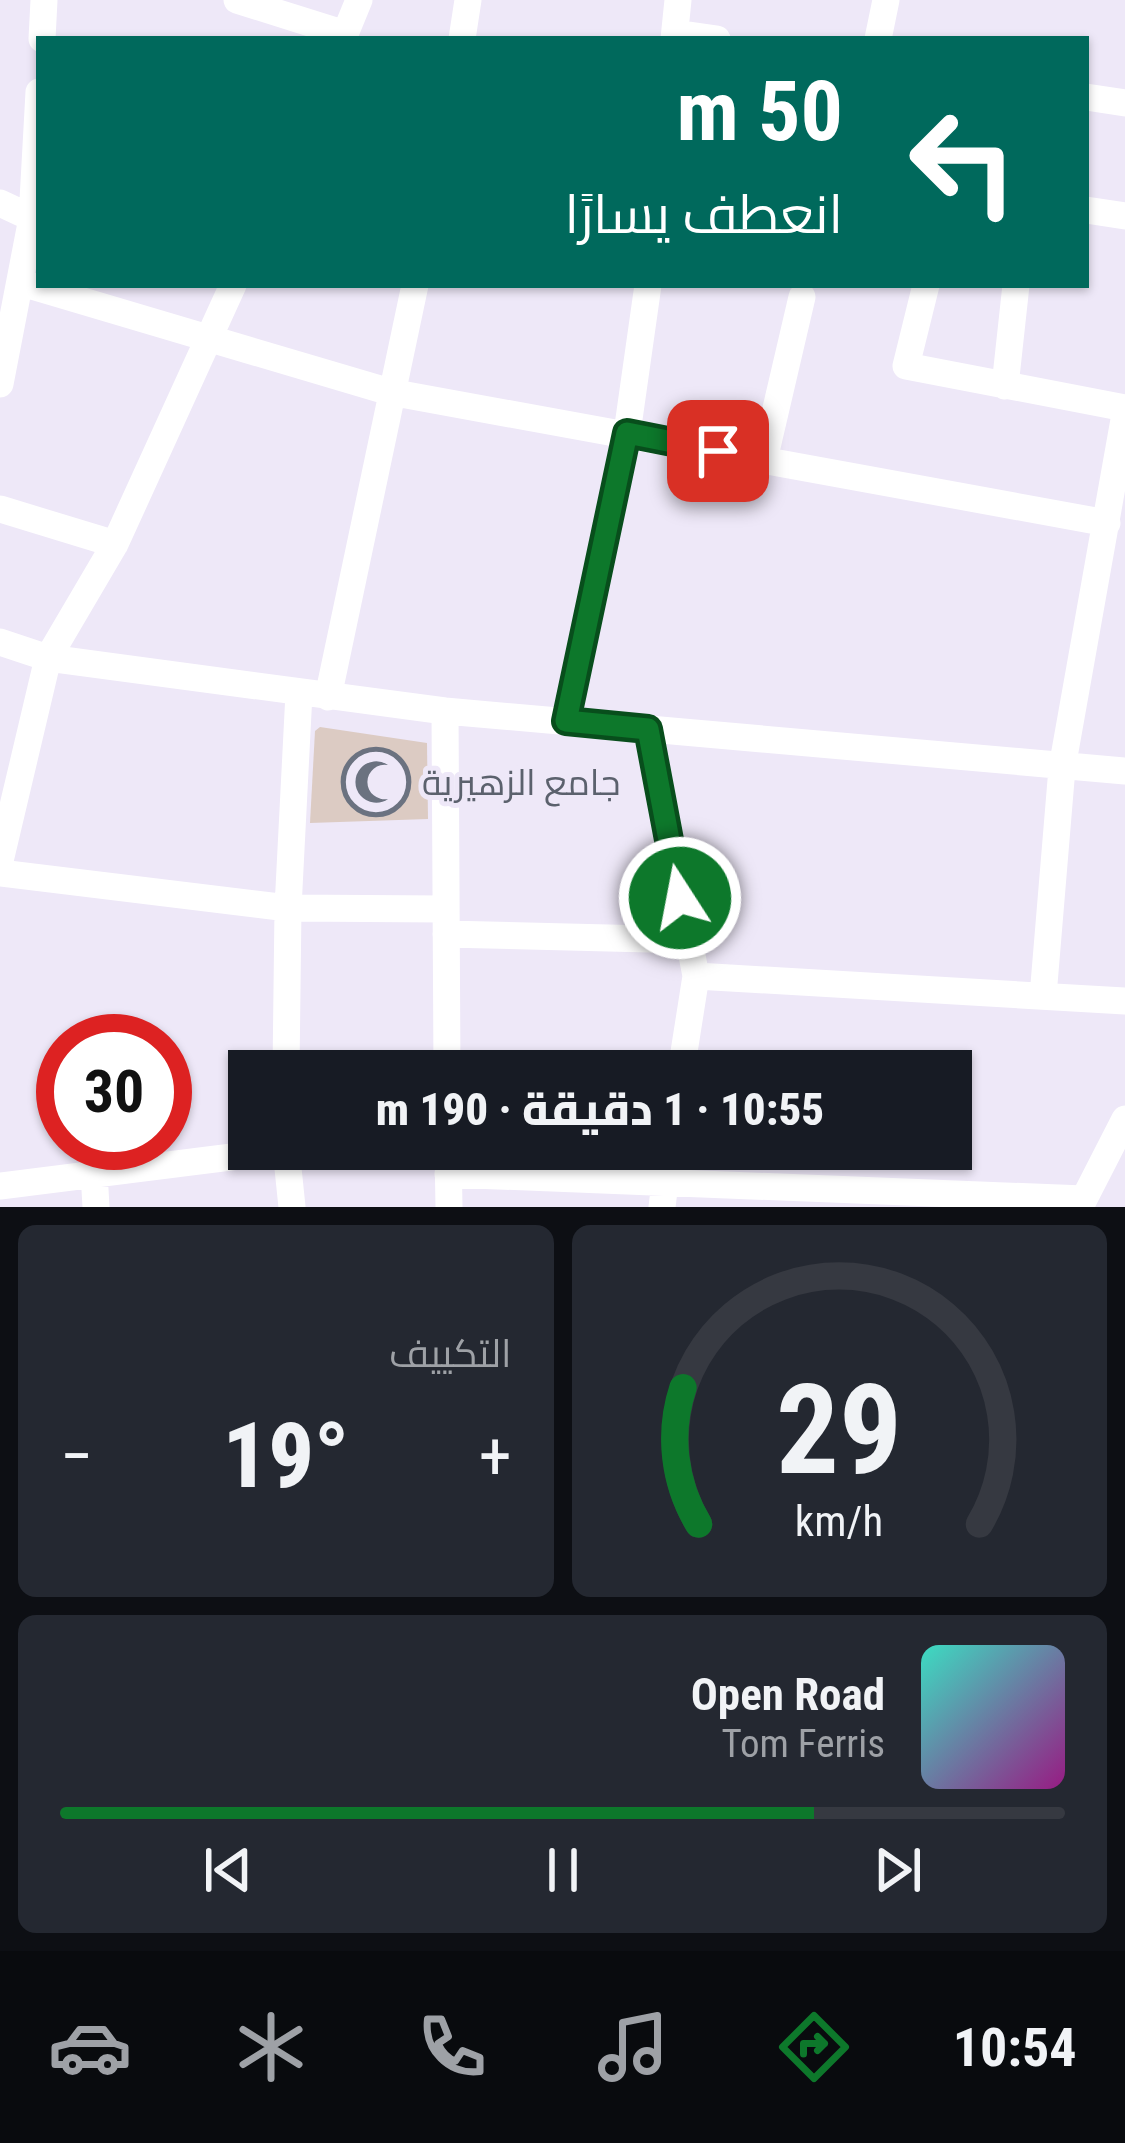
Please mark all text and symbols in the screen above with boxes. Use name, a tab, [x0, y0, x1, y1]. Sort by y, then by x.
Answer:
text: 50 m	[676, 62, 843, 161]
icon: left	[885, 84, 1041, 240]
text: انعطف يسارًا	[564, 183, 843, 246]
pin	[667, 400, 769, 502]
icon: arrive	[685, 418, 751, 484]
mosque icon: جامع الزهيرية	[341, 747, 411, 817]
place label: جامع الزهيرية	[422, 762, 620, 807]
position arrow	[617, 835, 743, 961]
speed limit sign: 30	[36, 1014, 192, 1170]
text: 10:55 · 1 دقيقة · 190 m	[376, 1083, 824, 1136]
text: التكييف	[389, 1331, 512, 1377]
text: 29	[776, 1357, 902, 1503]
text: 19°	[222, 1404, 349, 1509]
text: −	[60, 1418, 93, 1495]
text: +	[479, 1418, 512, 1495]
text: km/h	[795, 1496, 883, 1546]
text: Open Road	[691, 1668, 885, 1721]
text: Tom Ferris	[722, 1721, 885, 1767]
icon: previous	[195, 1837, 261, 1903]
icon: pause	[530, 1837, 596, 1903]
icon: next	[865, 1837, 931, 1903]
icon: car	[48, 2005, 132, 2089]
icon: climate	[229, 2005, 313, 2089]
icon: phone	[410, 2005, 494, 2089]
icon: music	[591, 2005, 675, 2089]
icon: directions	[772, 2005, 856, 2089]
text: 10:54	[953, 2016, 1077, 2079]

